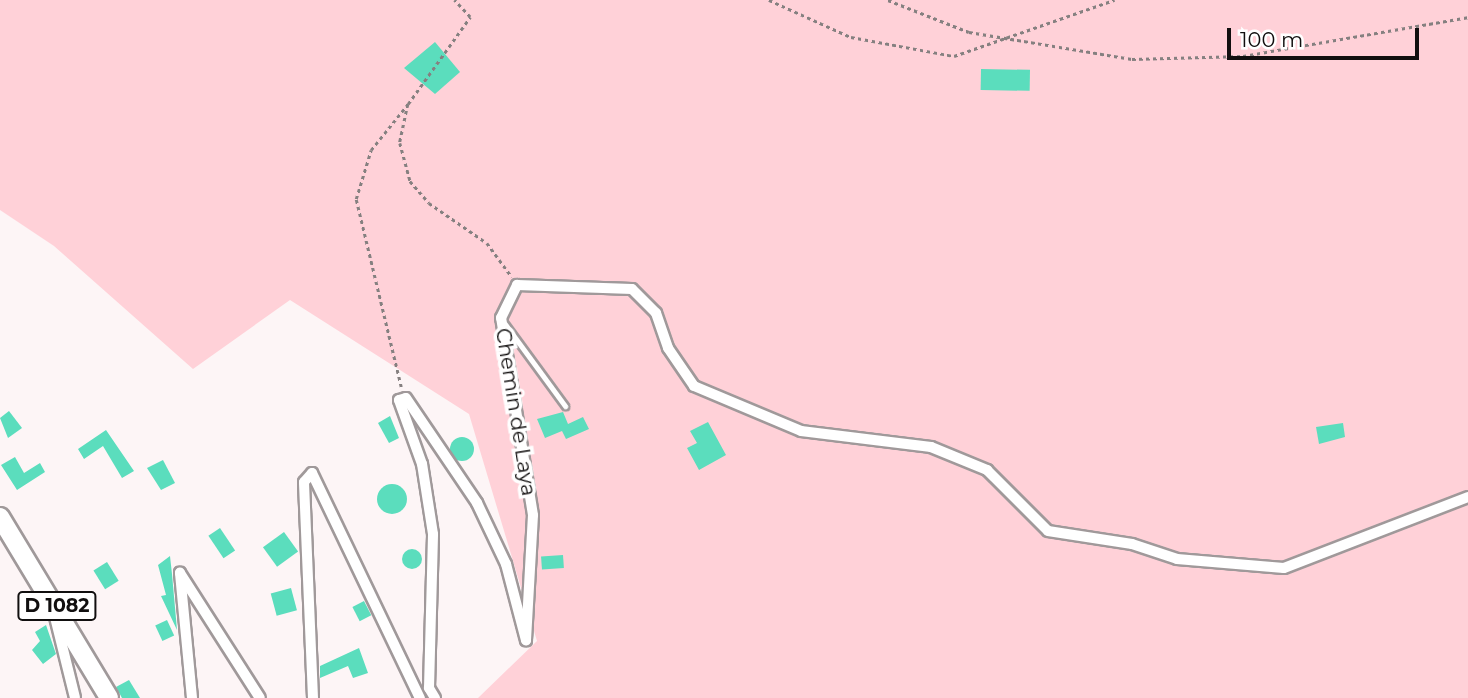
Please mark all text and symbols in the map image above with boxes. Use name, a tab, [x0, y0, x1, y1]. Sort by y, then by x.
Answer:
scale bar	[1230, 14, 1422, 58]
text: 100 m	[1240, 27, 1303, 52]
street label: Chemin de Laya	[490, 326, 542, 498]
road number: D 1082	[17, 590, 97, 622]

